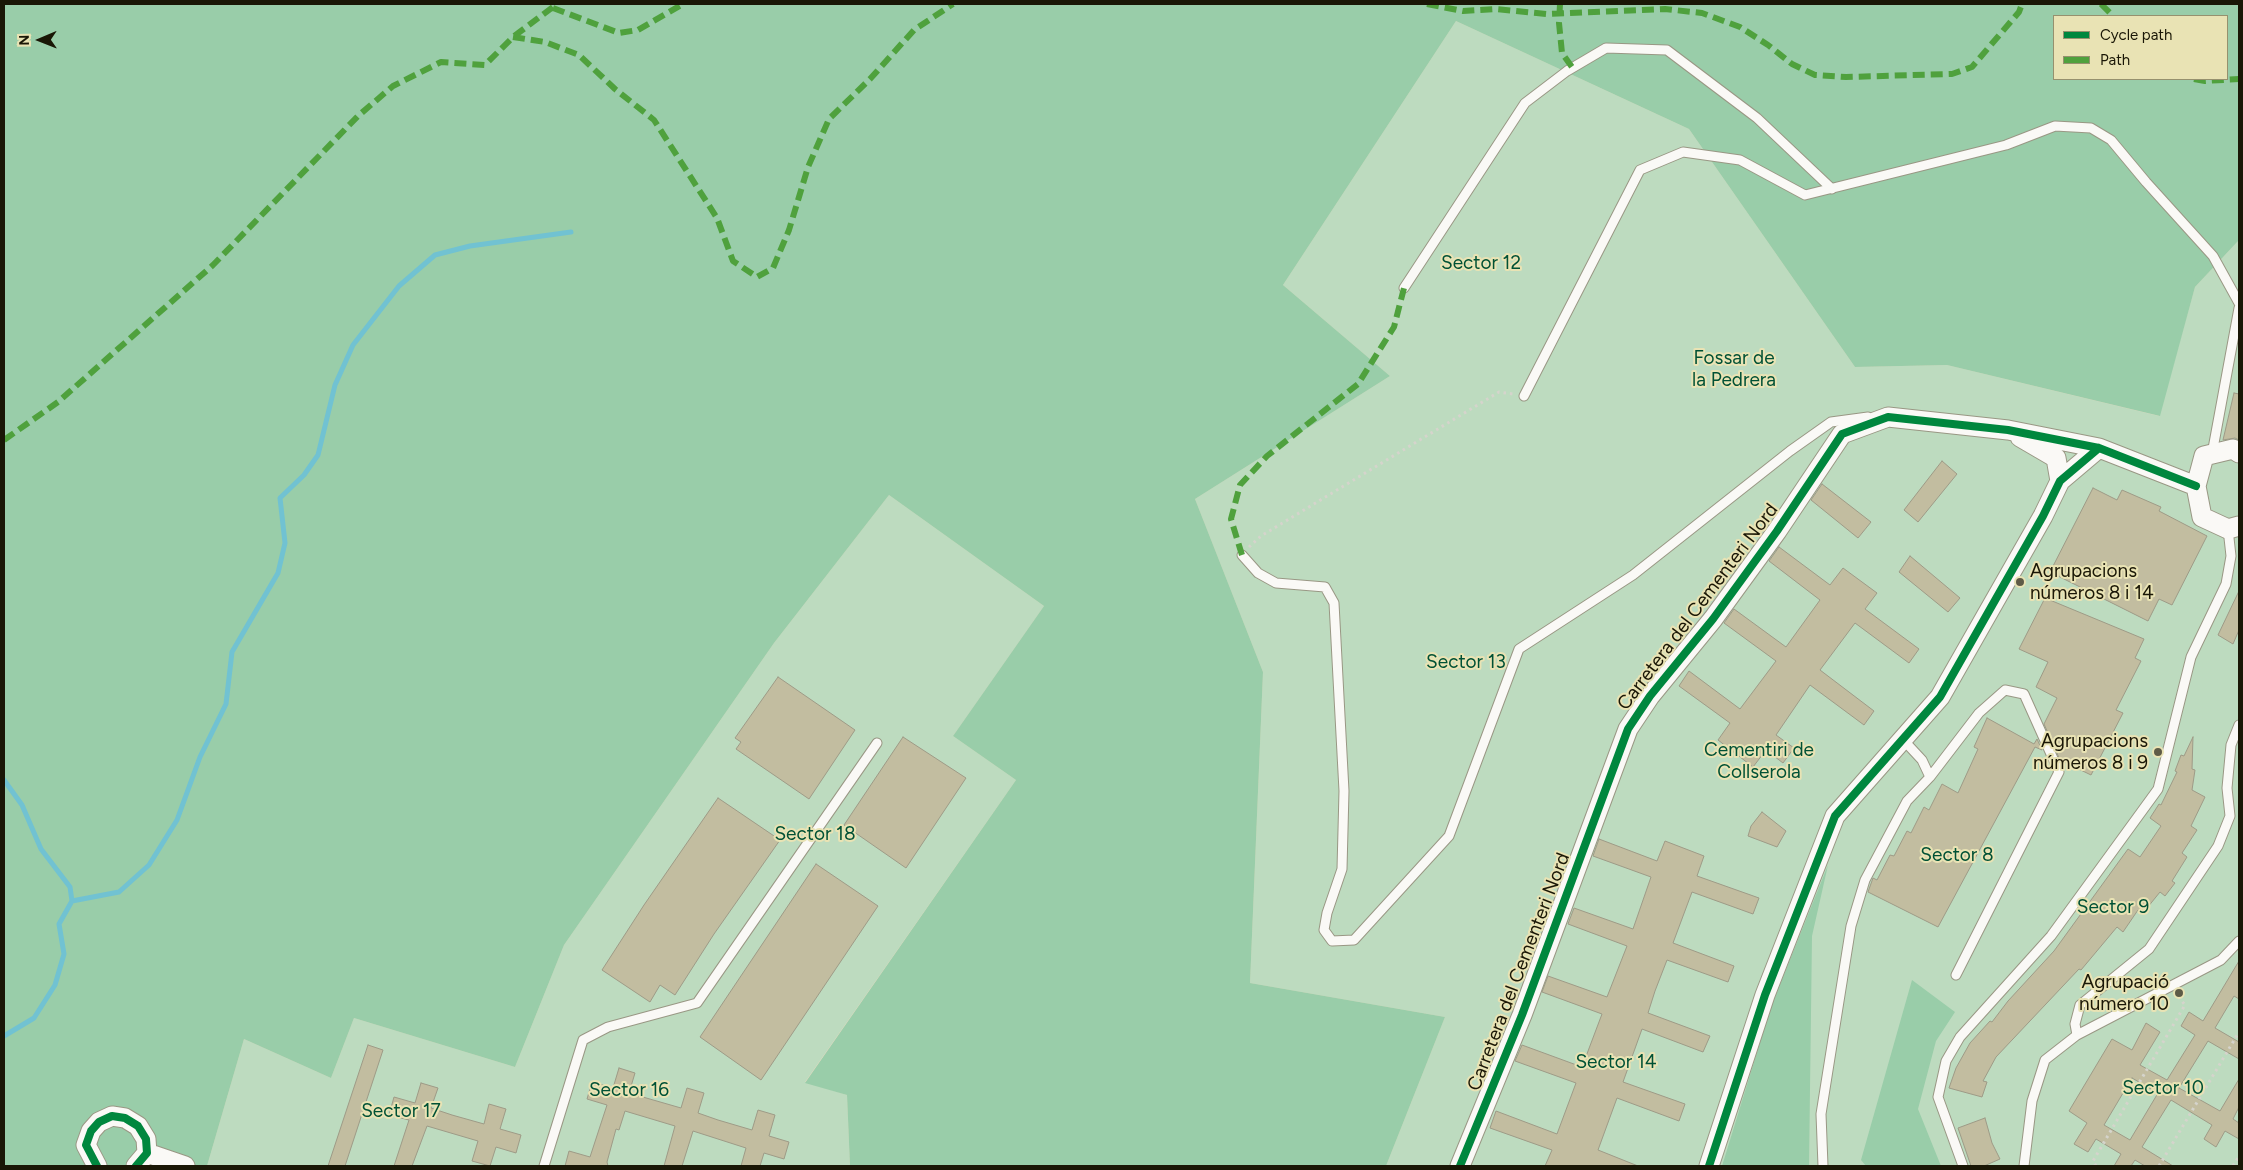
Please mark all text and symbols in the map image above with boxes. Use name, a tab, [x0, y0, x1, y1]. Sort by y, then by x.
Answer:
north arrow	[15, 15, 65, 65]
legend	[2053, 15, 2228, 80]
text: Cycle path	[2100, 26, 2172, 44]
text: N	[16, 35, 33, 46]
text: Path	[2100, 51, 2130, 69]
park label: Sector 12	[1441, 252, 1521, 274]
park label: Fossar de la Pedrera	[1692, 347, 1776, 391]
street label: Carretera del Cementeri Nord	[1613, 499, 1783, 715]
place label: Agrupacions números 8 i 14	[2030, 560, 2154, 604]
marker: Agrupacions números 8 i 14	[2014, 576, 2026, 588]
park label: Sector 13	[1426, 651, 1506, 673]
place label: Agrupacions números 8 i 9	[2033, 730, 2148, 774]
park label: Cementiri de Collserola	[1704, 739, 1814, 783]
marker: Agrupacions números 8 i 9	[2152, 746, 2164, 758]
park label: Sector 18	[774, 823, 856, 845]
park label: Sector 8	[1920, 844, 1994, 866]
street label: Carretera del Cementeri Nord	[1463, 850, 1575, 1094]
park label: Sector 9	[2077, 896, 2149, 918]
place label: Agrupació número 10	[2079, 971, 2169, 1015]
marker: Agrupació número 10	[2173, 987, 2185, 999]
park label: Sector 14	[1575, 1051, 1657, 1073]
park label: Sector 10	[2122, 1077, 2204, 1099]
park label: Sector 16	[589, 1079, 669, 1101]
park label: Sector 17	[361, 1100, 441, 1122]

